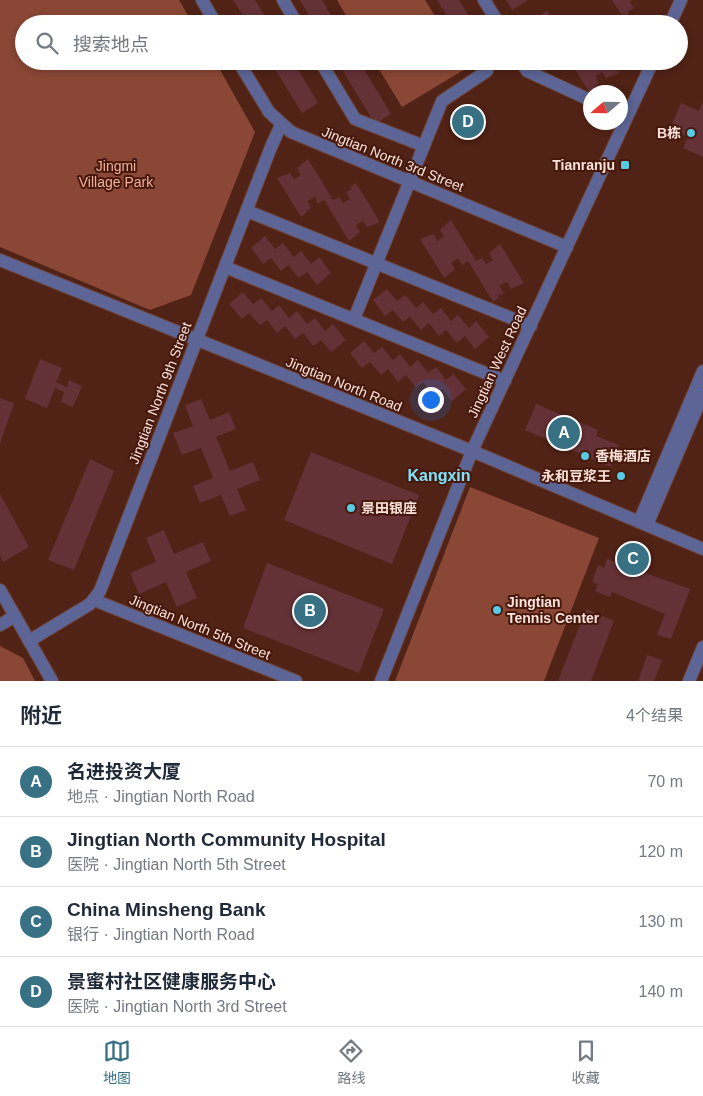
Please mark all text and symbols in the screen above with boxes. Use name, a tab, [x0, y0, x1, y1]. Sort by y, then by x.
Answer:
search box	[15, 15, 688, 70]
icon: search	[33, 29, 61, 57]
text: 搜索地点	[73, 34, 149, 55]
north arrow	[583, 85, 628, 130]
pin: D	[452, 103, 484, 141]
street label: Jingtian North 3rd Street	[320, 123, 466, 195]
place label: B栋	[657, 125, 681, 141]
marker: B栋	[685, 127, 697, 139]
place label: Tianranju	[552, 157, 615, 173]
park label: Jingmi Village Park	[79, 158, 154, 190]
marker: Tianranju	[619, 159, 631, 171]
street label: Jingtian West Road	[464, 304, 530, 420]
street label: Jingtian North 9th Street	[125, 320, 195, 466]
street label: Jingtian North Road	[284, 353, 404, 415]
your location	[418, 387, 444, 413]
pin: A	[548, 414, 580, 452]
place label: 香梅酒店	[595, 448, 651, 464]
marker: 香梅酒店	[579, 450, 591, 462]
district label: Kangxin	[407, 467, 471, 484]
place label: 永和豆浆王	[541, 468, 611, 484]
marker: 永和豆浆王	[615, 470, 627, 482]
place label: 景田银座	[361, 500, 417, 516]
marker: 景田银座	[345, 502, 357, 514]
pin: C	[617, 540, 649, 578]
street label: Jingtian North 5th Street	[127, 591, 273, 663]
pin: B	[294, 592, 326, 630]
place label: Jingtian Tennis Center	[507, 594, 600, 626]
marker: Jingtian Tennis Center	[491, 604, 503, 616]
text: 附近	[20, 704, 62, 727]
text: 4个结果	[626, 707, 683, 724]
text: 名进投资大厦	[67, 761, 181, 782]
text: A	[30, 773, 42, 790]
text: 70 m	[647, 773, 683, 790]
text: 地点 · Jingtian North Road	[67, 788, 255, 805]
text: Jingtian North Community Hospital	[67, 829, 386, 850]
text: B	[30, 843, 42, 860]
text: 120 m	[639, 843, 683, 860]
text: 医院 · Jingtian North 5th Street	[67, 856, 286, 873]
text: China Minsheng Bank	[67, 899, 265, 920]
text: C	[30, 913, 42, 930]
text: 130 m	[639, 913, 683, 930]
text: 银行 · Jingtian North Road	[67, 926, 255, 943]
text: 景蜜村社区健康服务中心	[67, 971, 276, 992]
text: D	[30, 983, 42, 1000]
text: 140 m	[639, 983, 683, 1000]
text: 医院 · Jingtian North 3rd Street	[67, 998, 287, 1015]
tab: 地图	[103, 1037, 131, 1087]
tab: 路线	[337, 1037, 365, 1087]
tab: 收藏	[572, 1037, 600, 1087]

